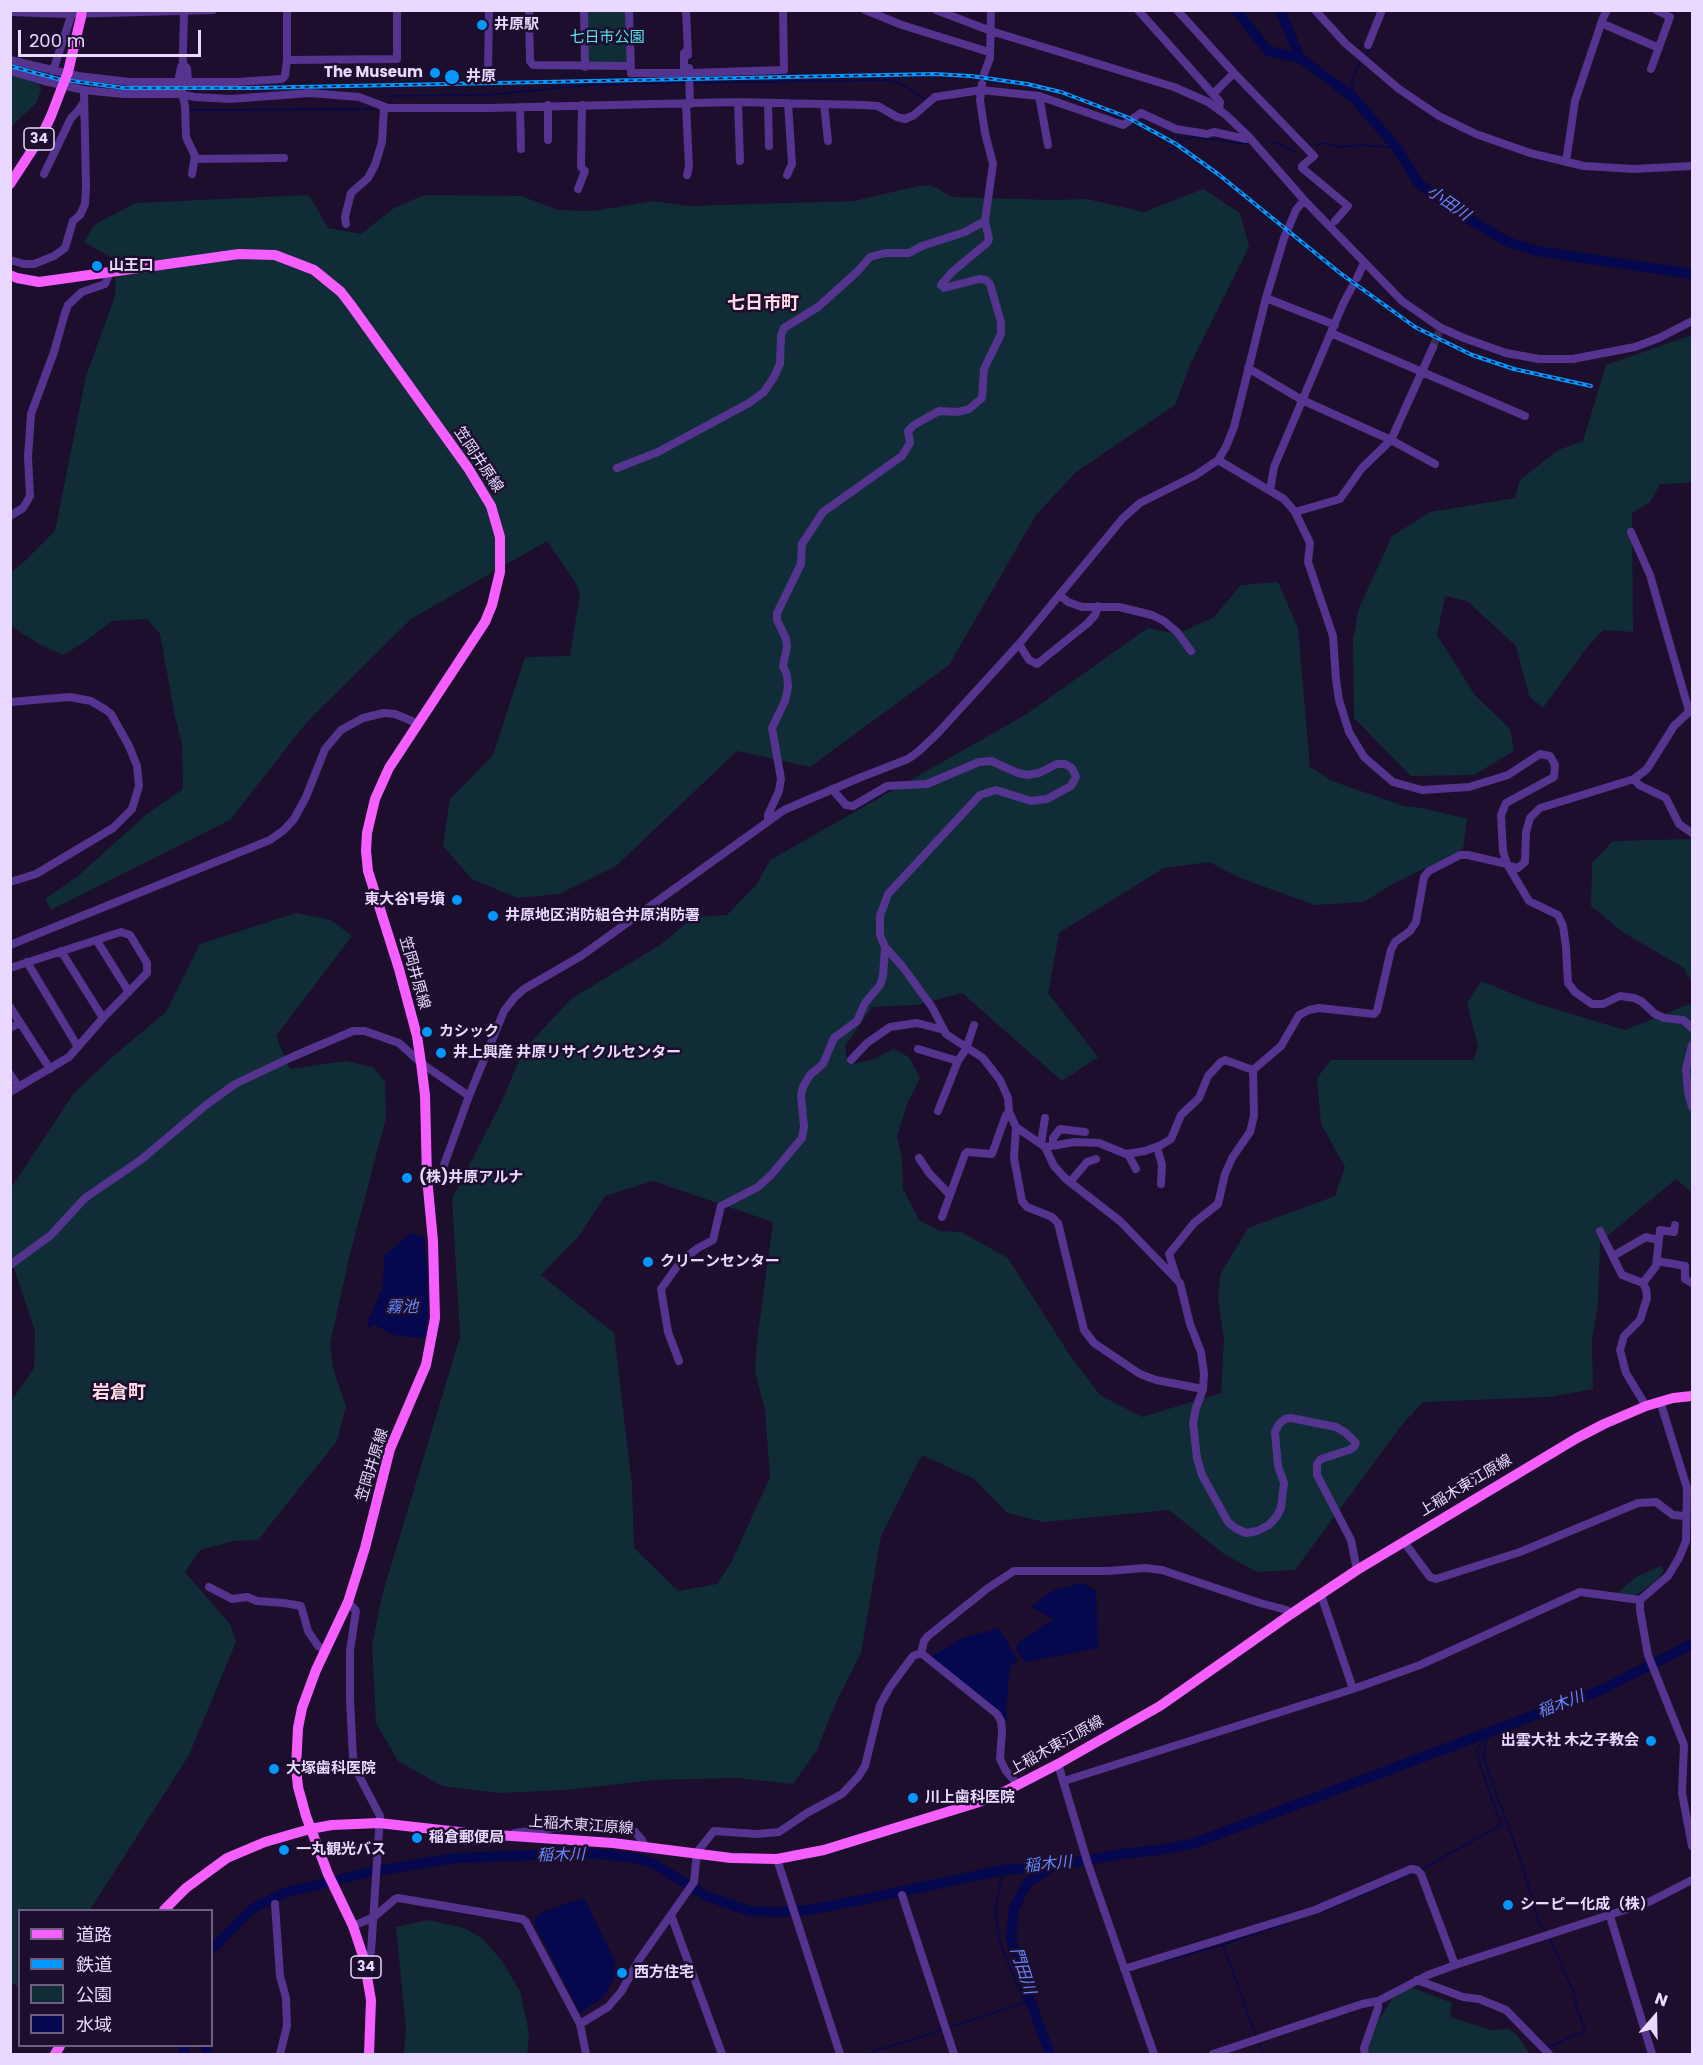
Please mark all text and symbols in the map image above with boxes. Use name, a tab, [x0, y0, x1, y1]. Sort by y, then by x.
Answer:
place label: 井原駅	[494, 16, 539, 34]
scale bar	[21, 18, 204, 56]
marker: 井原駅	[475, 18, 489, 32]
text: 200 m	[29, 28, 85, 53]
park label: 七日市公園	[570, 29, 644, 47]
place label: The Museum	[324, 64, 423, 82]
marker: The Museum	[428, 66, 442, 80]
marker: 井原	[443, 68, 461, 86]
place label: 井原	[466, 68, 496, 86]
road number: 34	[24, 128, 54, 150]
water label: 小田川	[1423, 182, 1473, 226]
place label: 山王口	[109, 257, 154, 275]
marker: 山王口	[90, 259, 104, 273]
district label: 七日市町	[727, 293, 799, 315]
street label: 笠岡井原線	[450, 424, 506, 496]
place label: 東大谷1号墳	[364, 891, 445, 909]
marker: 東大谷1号墳	[450, 893, 464, 907]
place label: 井原地区消防組合井原消防署	[505, 907, 700, 925]
marker: 井原地区消防組合井原消防署	[486, 909, 500, 923]
street label: 笠岡井原線	[395, 934, 433, 1012]
place label: カシック	[439, 1023, 499, 1041]
marker: カシック	[420, 1025, 434, 1039]
place label: 井上興産 井原リサイクルセンター	[453, 1044, 681, 1062]
marker: 井上興産 井原リサイクルセンター	[434, 1046, 448, 1060]
place label: (株)井原アルナ	[419, 1169, 523, 1187]
marker: (株)井原アルナ	[400, 1171, 414, 1185]
place label: クリーンセンター	[660, 1253, 780, 1271]
marker: クリーンセンター	[641, 1255, 655, 1269]
water label: 霧池	[386, 1298, 418, 1318]
district label: 岩倉町	[92, 1382, 146, 1404]
street label: 笠岡井原線	[353, 1427, 393, 1503]
street label: 上稲木東江原線	[1416, 1451, 1516, 1521]
water label: 稲木川	[1535, 1687, 1587, 1723]
street label: 上稲木東江原線	[1007, 1713, 1107, 1779]
place label: 出雲大社 木之子教会	[1501, 1732, 1639, 1750]
marker: 出雲大社 木之子教会	[1644, 1734, 1658, 1748]
place label: 大塚歯科医院	[286, 1760, 376, 1778]
marker: 大塚歯科医院	[267, 1762, 281, 1776]
place label: 川上歯科医院	[925, 1789, 1015, 1807]
marker: 川上歯科医院	[906, 1791, 920, 1805]
street label: 上稲木東江原線	[528, 1813, 634, 1839]
place label: 稲倉郵便局	[429, 1829, 504, 1847]
marker: 稲倉郵便局	[410, 1831, 424, 1845]
place label: 一丸観光バス	[296, 1841, 386, 1859]
marker: 一丸観光バス	[277, 1843, 291, 1857]
water label: 稲木川	[537, 1846, 585, 1866]
water label: 稲木川	[1023, 1853, 1073, 1877]
place label: シーピー化成（株）	[1520, 1896, 1655, 1914]
marker: シーピー化成（株）	[1501, 1898, 1515, 1912]
legend	[18, 1909, 213, 2047]
text: 道路	[76, 1922, 112, 1947]
water label: 門田川	[1005, 1945, 1039, 1997]
text: 鉄道	[76, 1952, 112, 1977]
road number: 34	[351, 1956, 381, 1978]
place label: 西方住宅	[634, 1964, 694, 1982]
marker: 西方住宅	[615, 1966, 629, 1980]
text: 公園	[76, 1982, 112, 2007]
north arrow	[1625, 1987, 1685, 2047]
text: N	[1652, 1987, 1671, 2012]
text: 水域	[76, 2012, 112, 2037]

